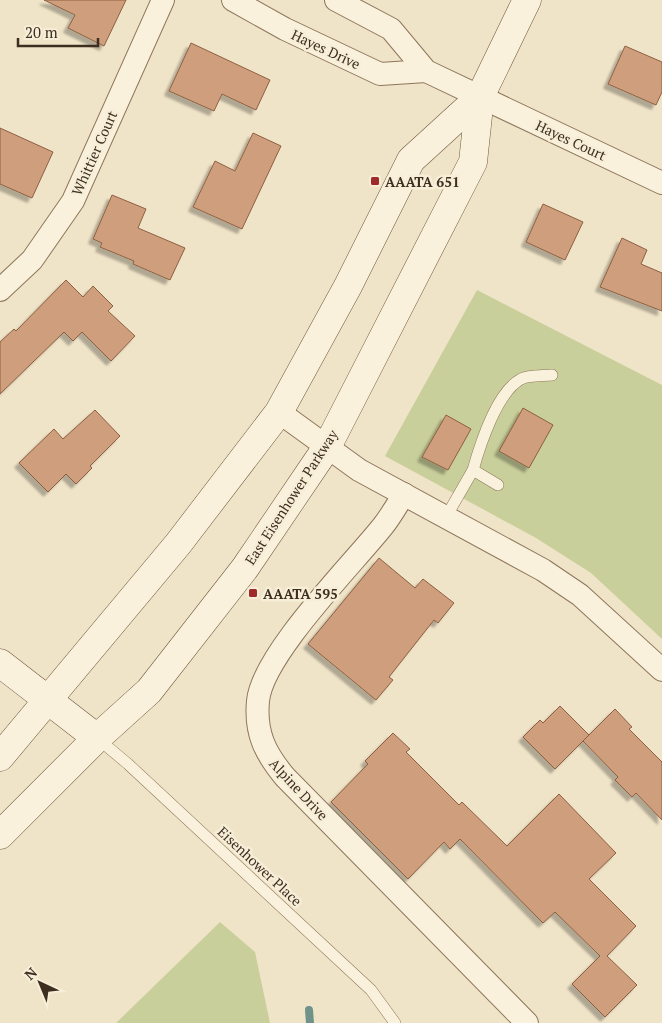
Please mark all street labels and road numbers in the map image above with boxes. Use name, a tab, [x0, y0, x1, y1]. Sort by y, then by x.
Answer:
street label: Hayes Drive	[288, 25, 364, 73]
street label: Whittier Court	[67, 107, 121, 198]
street label: Hayes Court	[533, 115, 610, 165]
street label: East Eisenhower Parkway	[240, 425, 342, 568]
street label: Alpine Drive	[265, 754, 333, 824]
street label: Eisenhower Place	[214, 822, 306, 910]

